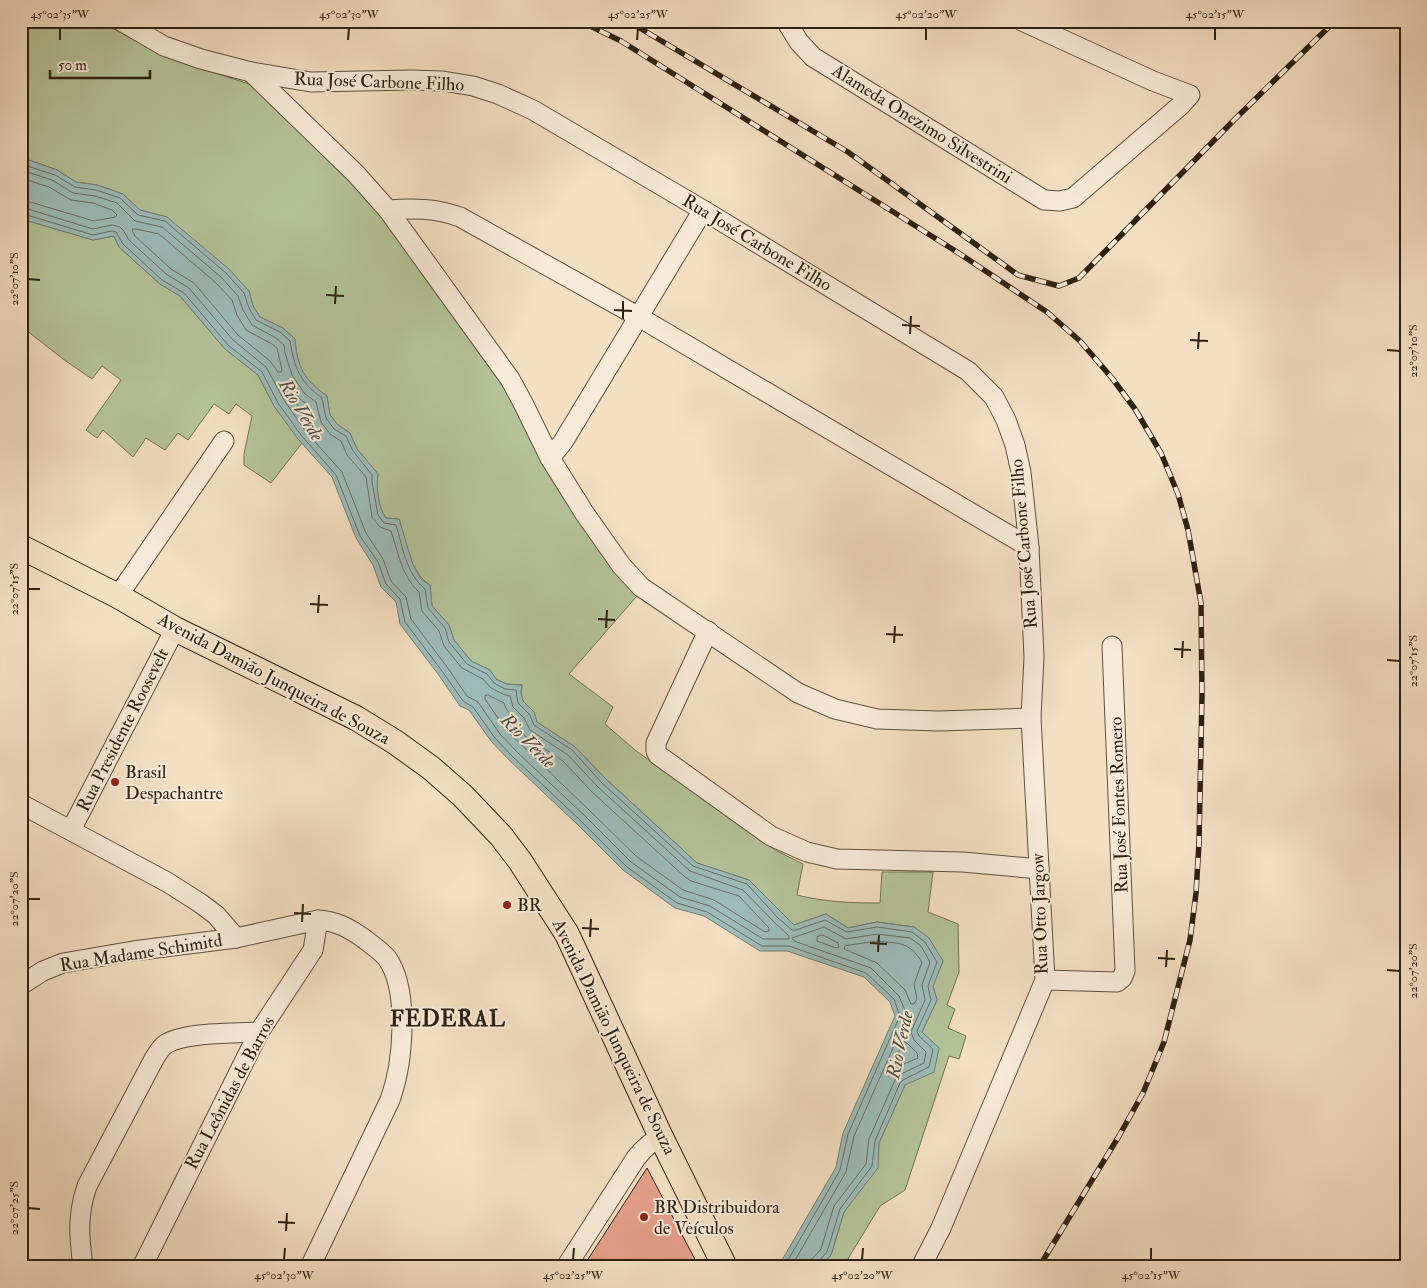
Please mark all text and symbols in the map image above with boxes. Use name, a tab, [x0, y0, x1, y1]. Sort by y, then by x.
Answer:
text: 45°02'35"W	[31, 7, 90, 22]
text: 45°02'30"W	[319, 7, 380, 22]
text: 45°02'25"W	[608, 7, 669, 22]
text: 45°02'20"W	[896, 7, 957, 22]
text: 45°02'15"W	[1186, 7, 1245, 22]
scale bar	[50, 48, 150, 80]
text: 50 m	[58, 56, 87, 75]
street label: Alameda Onezimo Silvestrini	[827, 59, 1017, 189]
street label: Rua José Carbone Filho	[294, 68, 465, 96]
street label: Rua José Carbone Filho	[678, 189, 836, 297]
text: 22°07'10"S	[7, 252, 22, 306]
text: 22°07'10"S	[1406, 324, 1421, 378]
water label: Rio Verde	[273, 374, 329, 446]
street label: Rua José Carbone Filho	[1005, 458, 1043, 630]
text: 22°07'15"S	[7, 563, 22, 615]
street label: Avenida Damião Junqueira de Souza	[153, 607, 394, 750]
text: 22°07'15"S	[1406, 635, 1421, 687]
street label: Rua Presidente Roosevelt	[72, 644, 174, 816]
water label: Rio Verde	[495, 708, 561, 774]
street label: Rua José Fontes Romero	[1104, 716, 1134, 894]
place label: Brasil Despachantre	[125, 761, 224, 805]
marker: Brasil Despachantre	[109, 776, 121, 788]
street label: Rua Otto Jargow	[1026, 852, 1054, 975]
text: 22°07'20"S	[7, 871, 22, 927]
place label: BR	[517, 894, 543, 917]
marker: BR	[501, 899, 513, 911]
street label: Avenida Damião Junqueira de Souza	[546, 914, 681, 1159]
street label: Rua Madame Schimitd	[58, 929, 224, 977]
text: 22°07'20"S	[1406, 943, 1421, 999]
district label: FEDERAL	[390, 1005, 506, 1033]
water label: Rio Verde	[881, 1008, 919, 1082]
street label: Rua Leônidas de Barros	[180, 1012, 280, 1174]
text: 22°07'25"S	[7, 1181, 22, 1235]
place label: BR Distribuidora de Veículos	[654, 1196, 780, 1240]
marker: BR Distribuidora de Veículos	[638, 1211, 650, 1223]
text: 45°02'30"W	[254, 1268, 315, 1283]
text: 45°02'25"W	[543, 1268, 604, 1283]
text: 45°02'20"W	[832, 1268, 893, 1283]
text: 45°02'15"W	[1122, 1268, 1181, 1283]

